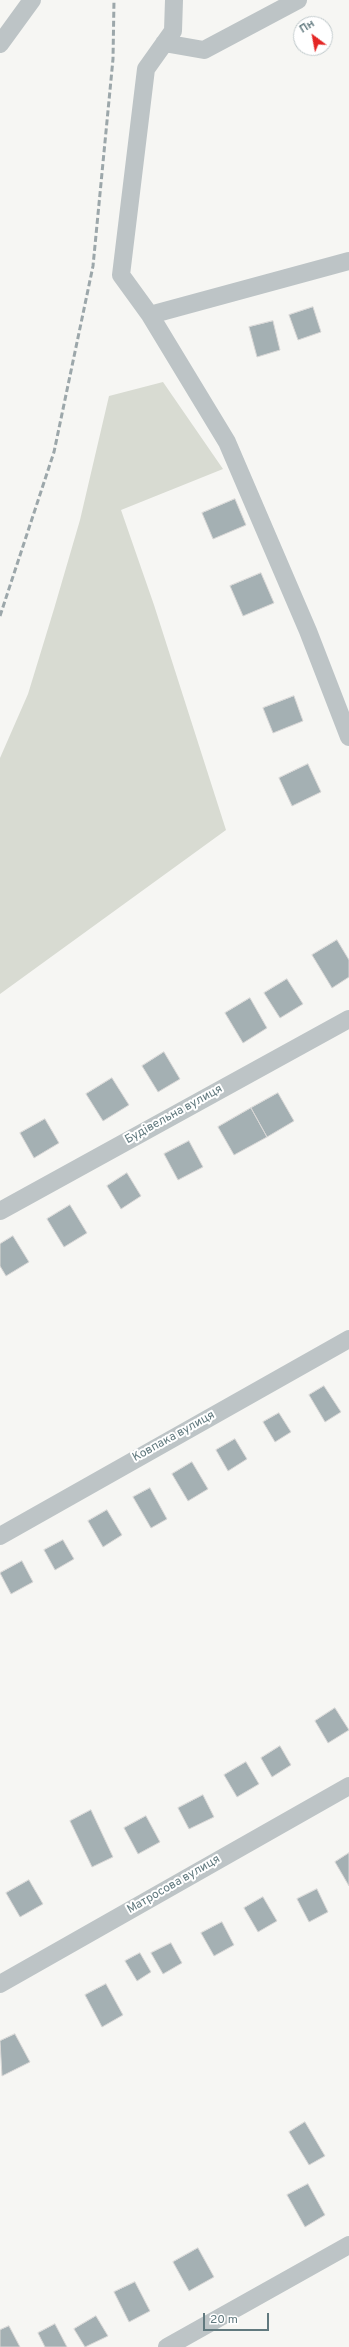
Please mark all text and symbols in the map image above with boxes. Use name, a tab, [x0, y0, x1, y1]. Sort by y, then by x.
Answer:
north arrow	[293, 16, 333, 56]
text: Пн	[297, 17, 317, 37]
street label: Будівельна вулиця	[123, 1082, 225, 1148]
street label: Ковпака вулиця	[130, 1408, 218, 1466]
street label: Матросова вулиця	[125, 1853, 223, 1917]
scale bar	[205, 2305, 271, 2331]
text: 20 m	[210, 2312, 238, 2328]

